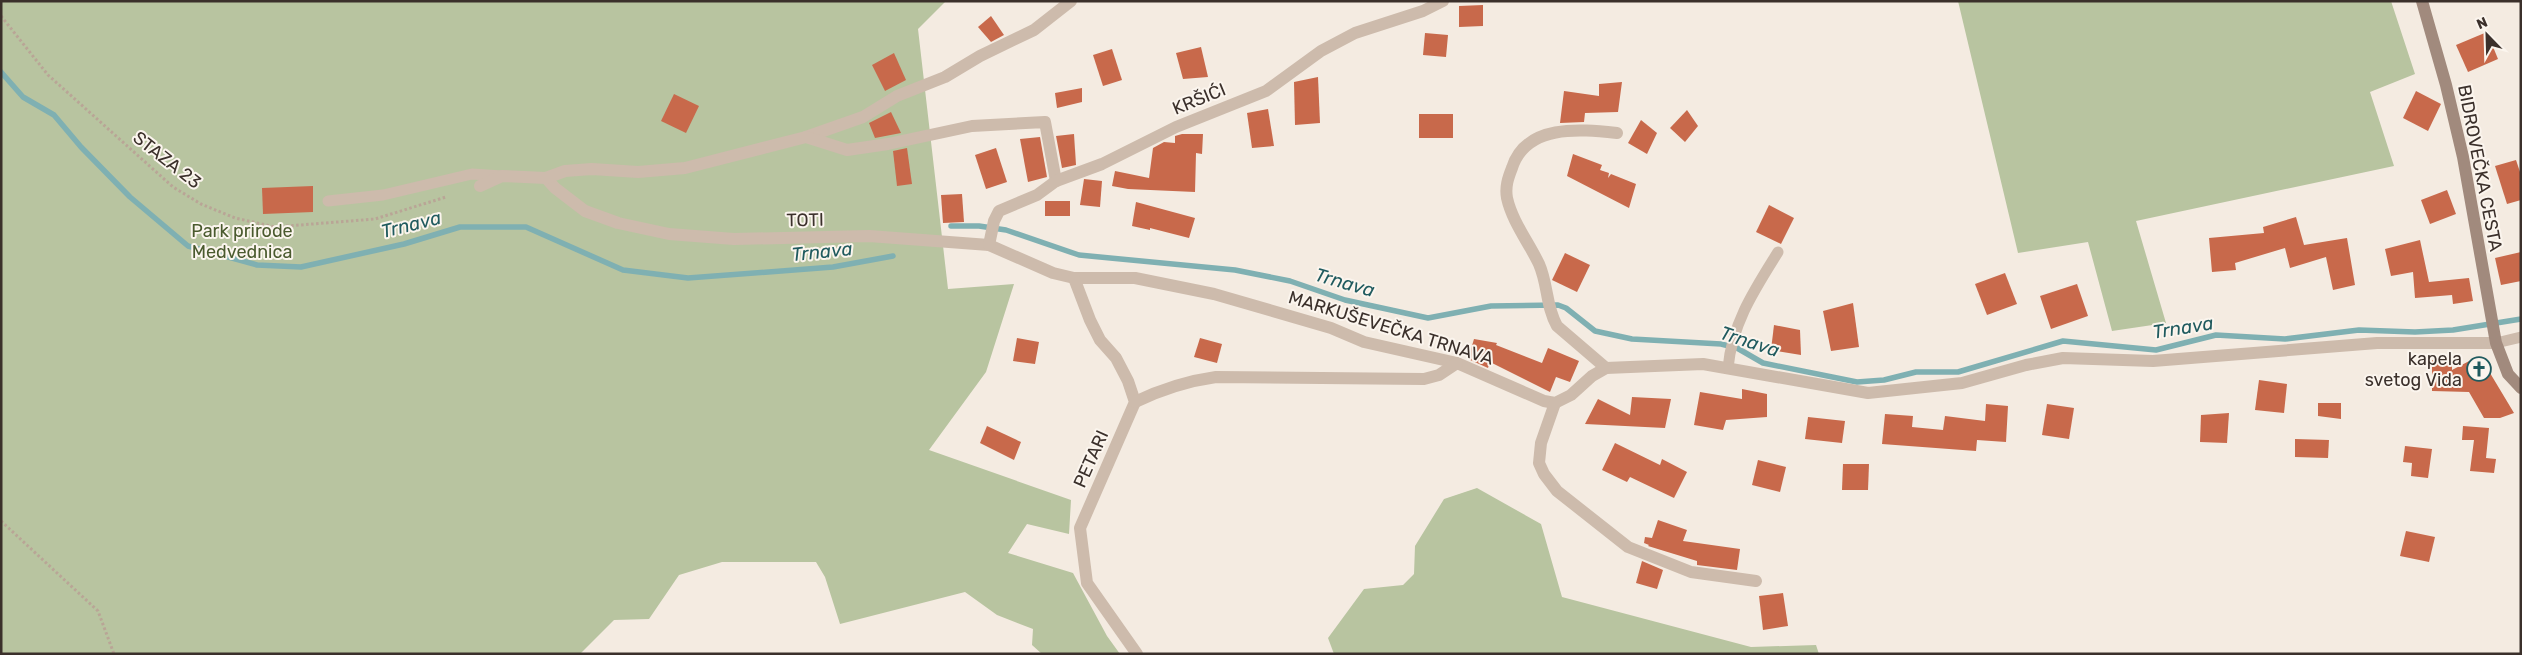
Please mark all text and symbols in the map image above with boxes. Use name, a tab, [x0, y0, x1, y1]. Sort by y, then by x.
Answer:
north arrow	[2462, 10, 2512, 60]
text: N	[2474, 14, 2490, 33]
street label: KRŠIĆI	[1169, 78, 1229, 120]
street label: BIDROVEČKA CESTA	[2453, 83, 2507, 253]
street label: STAZA 23	[129, 127, 205, 193]
water label: Trnava	[379, 206, 444, 243]
street label: TOTI	[786, 209, 824, 231]
park label: Park prirode Medvednica	[191, 220, 293, 263]
water label: Trnava	[790, 237, 854, 266]
water label: Trnava	[1312, 263, 1377, 302]
street label: MARKUŠEVEČKA TRNAVA	[1286, 286, 1496, 370]
water label: Trnava	[2151, 311, 2215, 344]
water label: Trnava	[1717, 321, 1783, 362]
place label: kapela svetog Vida	[2365, 348, 2462, 391]
church icon: kapela svetog Vida	[2466, 356, 2492, 382]
street label: PETARI	[1069, 427, 1113, 491]

